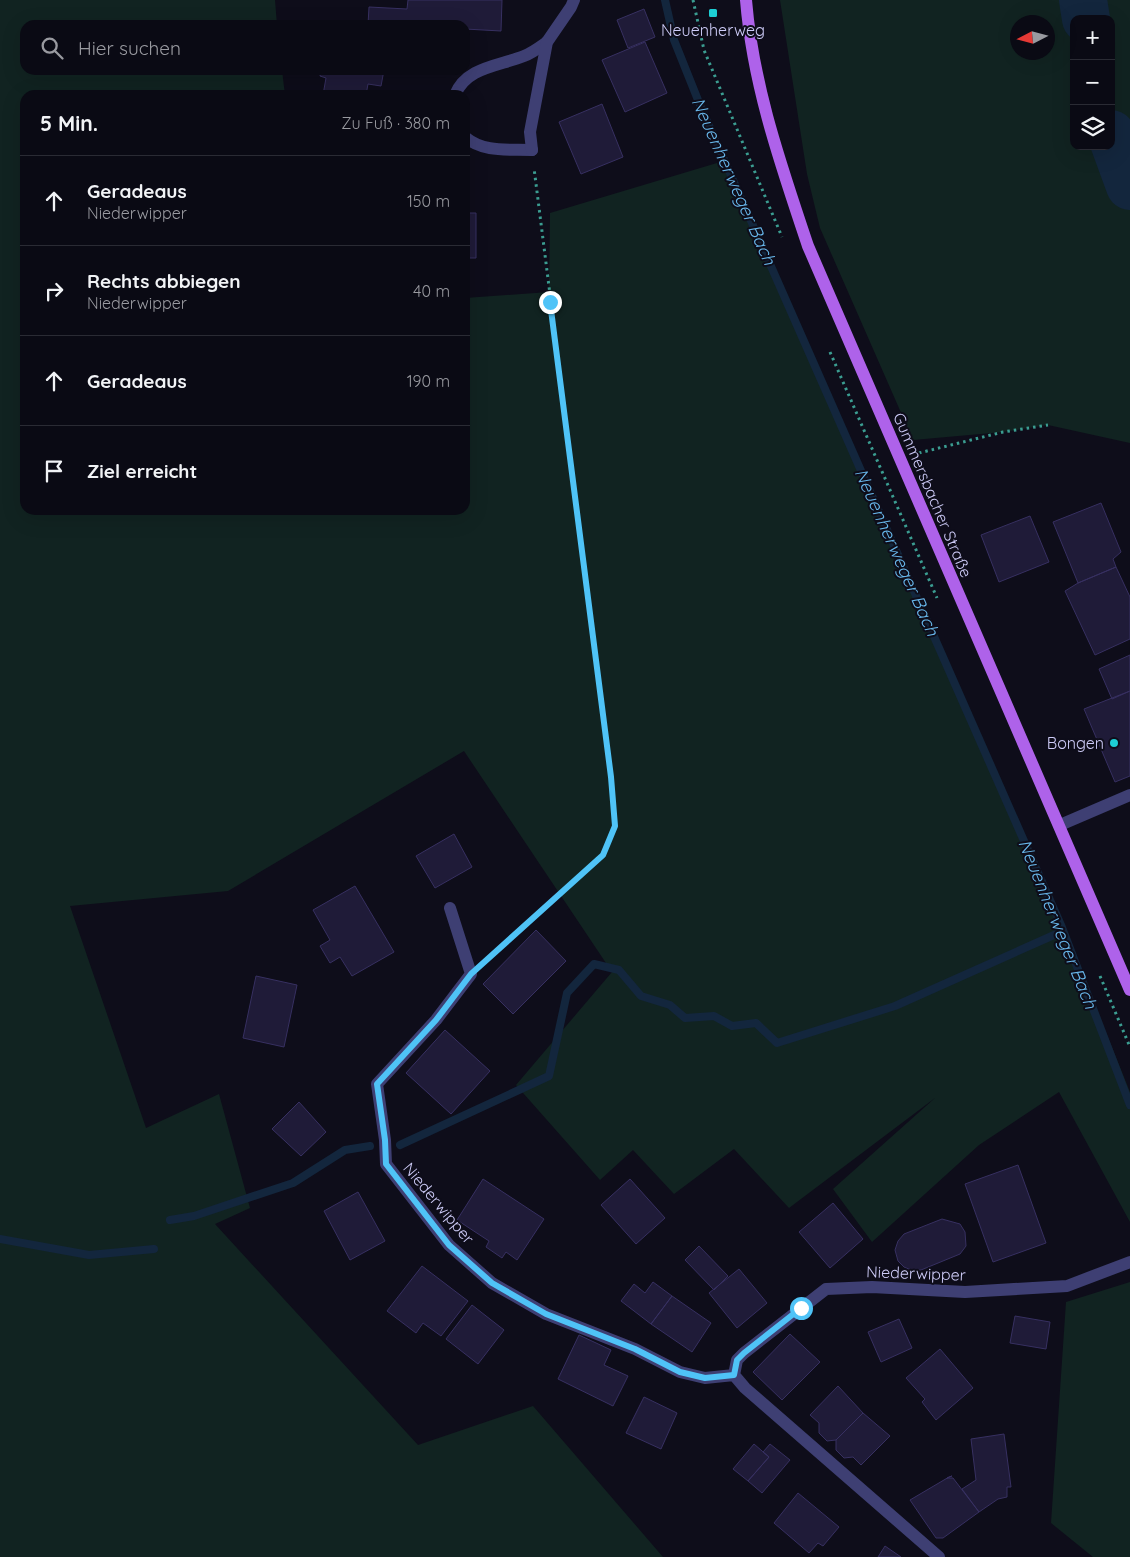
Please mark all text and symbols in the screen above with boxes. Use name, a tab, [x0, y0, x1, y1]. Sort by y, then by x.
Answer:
marker: Neuenherweg	[707, 7, 719, 19]
north arrow	[1010, 15, 1055, 60]
map controls	[1070, 15, 1115, 150]
button: +	[1070, 15, 1115, 60]
search box	[20, 20, 470, 75]
place label: Neuenherweg	[661, 20, 765, 40]
icon: search	[38, 34, 66, 62]
text: Hier suchen	[78, 36, 181, 60]
button: −	[1070, 60, 1115, 105]
water label: Neuenherweger Bach	[687, 94, 782, 269]
button: layers	[1070, 105, 1115, 150]
text: 5 Min.	[40, 110, 98, 136]
text: Zu Fuß · 380 m	[341, 113, 450, 133]
text: Geradeaus	[87, 179, 187, 203]
icon: ahead	[40, 187, 68, 215]
text: 150 m	[407, 191, 450, 211]
text: Niederwipper	[87, 203, 187, 223]
text: Rechts abbiegen	[87, 269, 240, 293]
icon: right	[40, 277, 68, 305]
text: 40 m	[413, 281, 450, 301]
route end	[539, 291, 562, 314]
text: Niederwipper	[87, 293, 187, 313]
icon: ahead	[40, 367, 68, 395]
text: Geradeaus	[87, 369, 187, 393]
text: 190 m	[407, 371, 450, 391]
street label: Gummersbacher Straße	[889, 410, 977, 580]
icon: arrive	[40, 457, 68, 485]
text: Ziel erreicht	[87, 459, 197, 483]
water label: Neuenherweger Bach	[850, 465, 945, 640]
place label: Bongen	[1047, 733, 1104, 753]
marker: Bongen	[1108, 737, 1120, 749]
water label: Neuenherweger Bach	[1013, 836, 1103, 1013]
street label: Niederwipper	[399, 1158, 479, 1248]
street label: Niederwipper	[866, 1261, 966, 1285]
route start	[790, 1297, 813, 1320]

